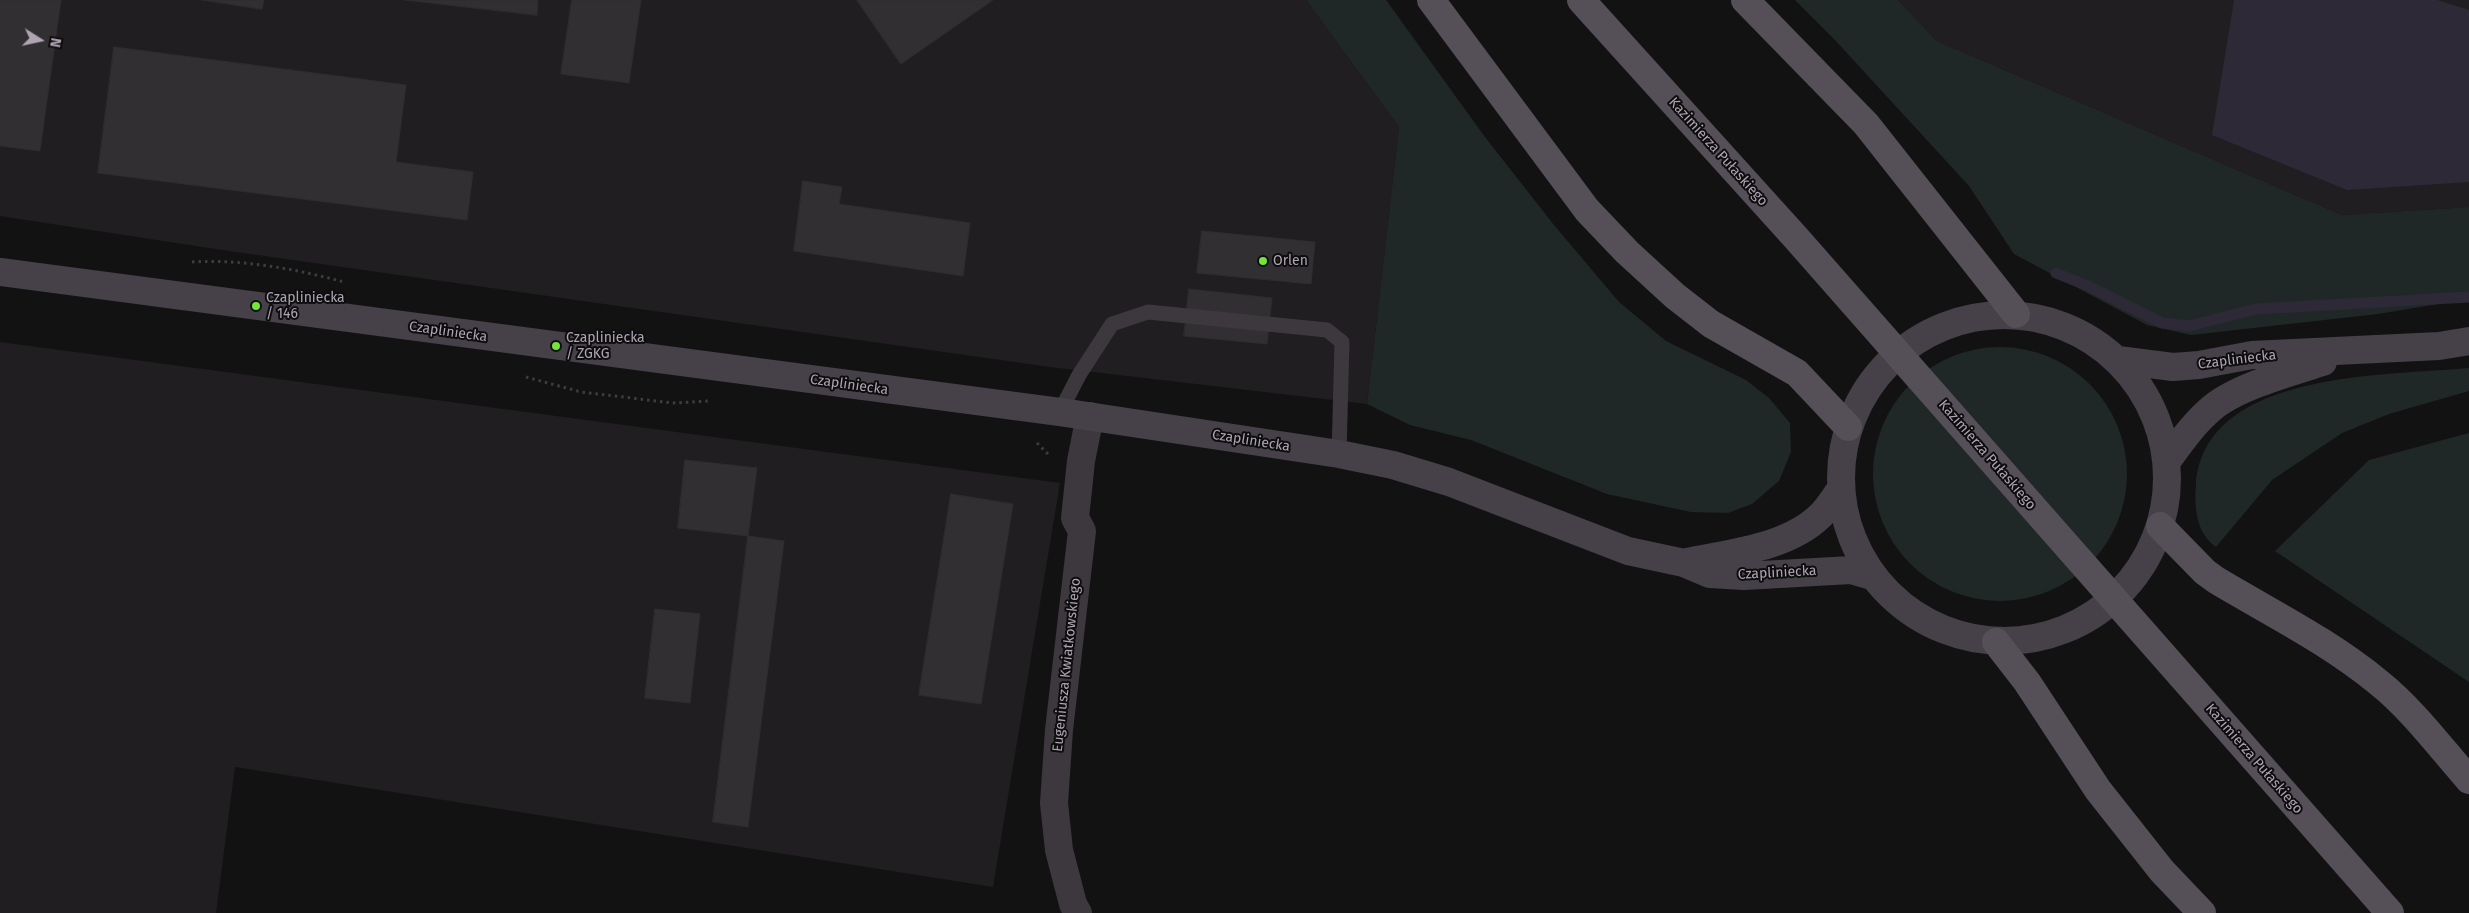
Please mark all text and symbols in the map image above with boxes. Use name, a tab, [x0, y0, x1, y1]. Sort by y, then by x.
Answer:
north arrow	[15, 15, 65, 65]
text: N	[46, 37, 64, 49]
street label: Kazimierza Pułaskiego	[1665, 94, 1771, 210]
place label: Orlen	[1273, 253, 1308, 269]
marker: Orlen	[1257, 255, 1269, 267]
place label: Czapliniecka / 146	[266, 290, 345, 322]
marker: Czapliniecka / 146	[250, 300, 262, 312]
street label: Czapliniecka	[408, 318, 488, 346]
place label: Czapliniecka / ZGKG	[566, 330, 645, 362]
marker: Czapliniecka / ZGKG	[550, 340, 562, 352]
street label: Czapliniecka	[2197, 347, 2277, 373]
street label: Czapliniecka	[809, 371, 889, 399]
street label: Kazimierza Pułaskiego	[1935, 397, 2039, 513]
street label: Czapliniecka	[1211, 427, 1291, 455]
street label: Czapliniecka	[1737, 563, 1817, 583]
street label: Eugeniusza Kwiatkowskiego	[1050, 577, 1084, 753]
street label: Kazimierza Pułaskiego	[2202, 701, 2306, 817]

